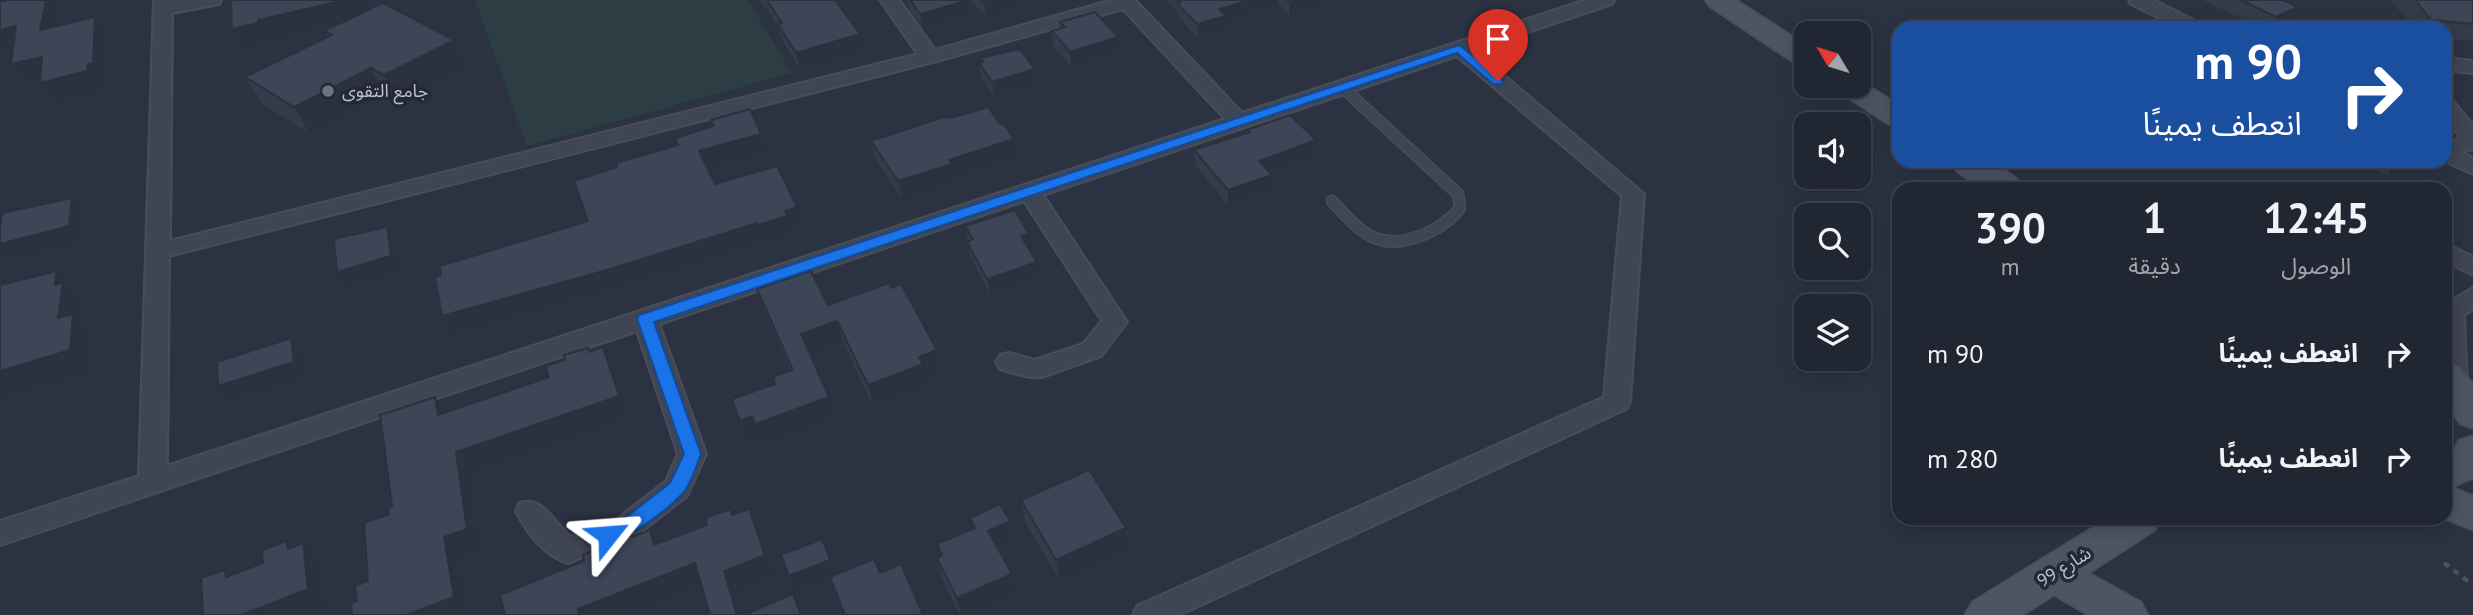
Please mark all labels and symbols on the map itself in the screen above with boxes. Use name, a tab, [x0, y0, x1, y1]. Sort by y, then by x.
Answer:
pin	[1468, 9, 1528, 81]
north arrow	[1794, 21, 1871, 98]
place label: جامع التقوى	[342, 79, 428, 105]
marker: جامع التقوى	[320, 83, 336, 99]
position arrow	[571, 498, 645, 572]
street label: شارع 99	[2032, 541, 2097, 595]

